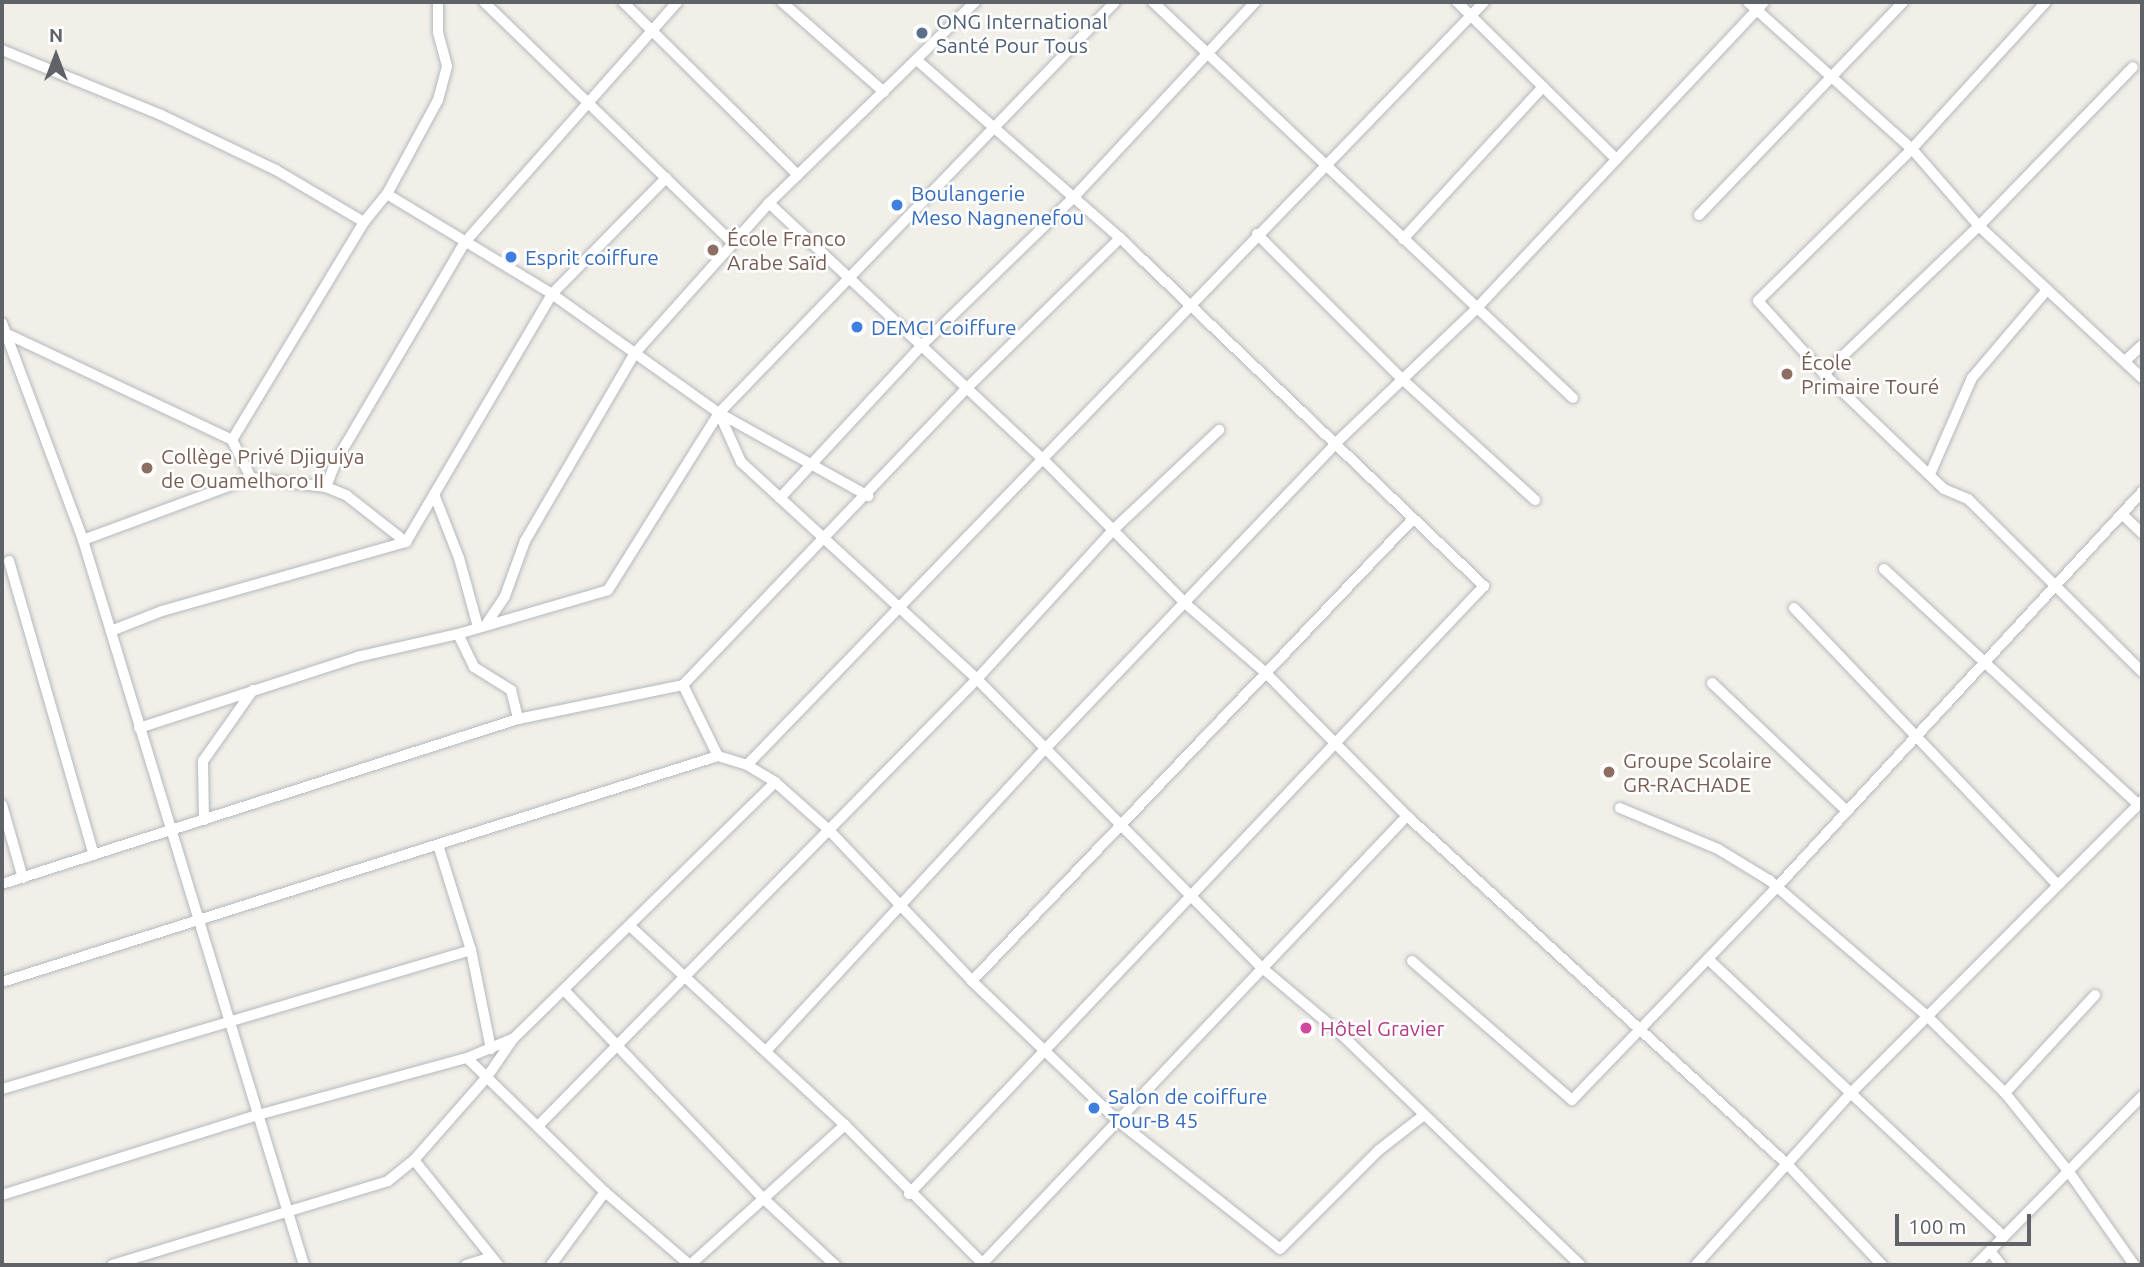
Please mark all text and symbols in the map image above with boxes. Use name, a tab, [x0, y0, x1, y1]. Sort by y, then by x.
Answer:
place label: ONG International Santé Pour Tous	[936, 8, 1108, 58]
north arrow	[21, 21, 91, 91]
text: N	[49, 24, 63, 46]
marker: ONG International Santé Pour Tous	[914, 25, 930, 41]
place label: Boulangerie Meso Nagnenefou	[911, 180, 1084, 230]
marker: Boulangerie Meso Nagnenefou	[889, 197, 905, 213]
place label: École Franco Arabe Saïd	[727, 225, 846, 275]
marker: École Franco Arabe Saïd	[705, 242, 721, 258]
place label: Esprit coiffure	[525, 244, 659, 270]
marker: Esprit coiffure	[503, 249, 519, 265]
place label: DEMCI Coiffure	[871, 314, 1017, 340]
marker: DEMCI Coiffure	[849, 319, 865, 335]
place label: École Primaire Touré	[1801, 349, 1939, 399]
marker: École Primaire Touré	[1779, 366, 1795, 382]
place label: Collège Privé Djiguiya de Ouamelhoro II	[161, 443, 364, 493]
marker: Collège Privé Djiguiya de Ouamelhoro II	[139, 460, 155, 476]
place label: Groupe Scolaire GR-RACHADE	[1623, 747, 1772, 797]
marker: Groupe Scolaire GR-RACHADE	[1601, 764, 1617, 780]
place label: Hôtel Gravier	[1320, 1015, 1445, 1041]
marker: Hôtel Gravier	[1298, 1020, 1314, 1036]
place label: Salon de coiffure Tour-B 45	[1108, 1083, 1268, 1133]
marker: Salon de coiffure Tour-B 45	[1086, 1100, 1102, 1116]
scale bar	[1899, 1200, 2036, 1244]
text: 100 m	[1908, 1214, 1966, 1238]

